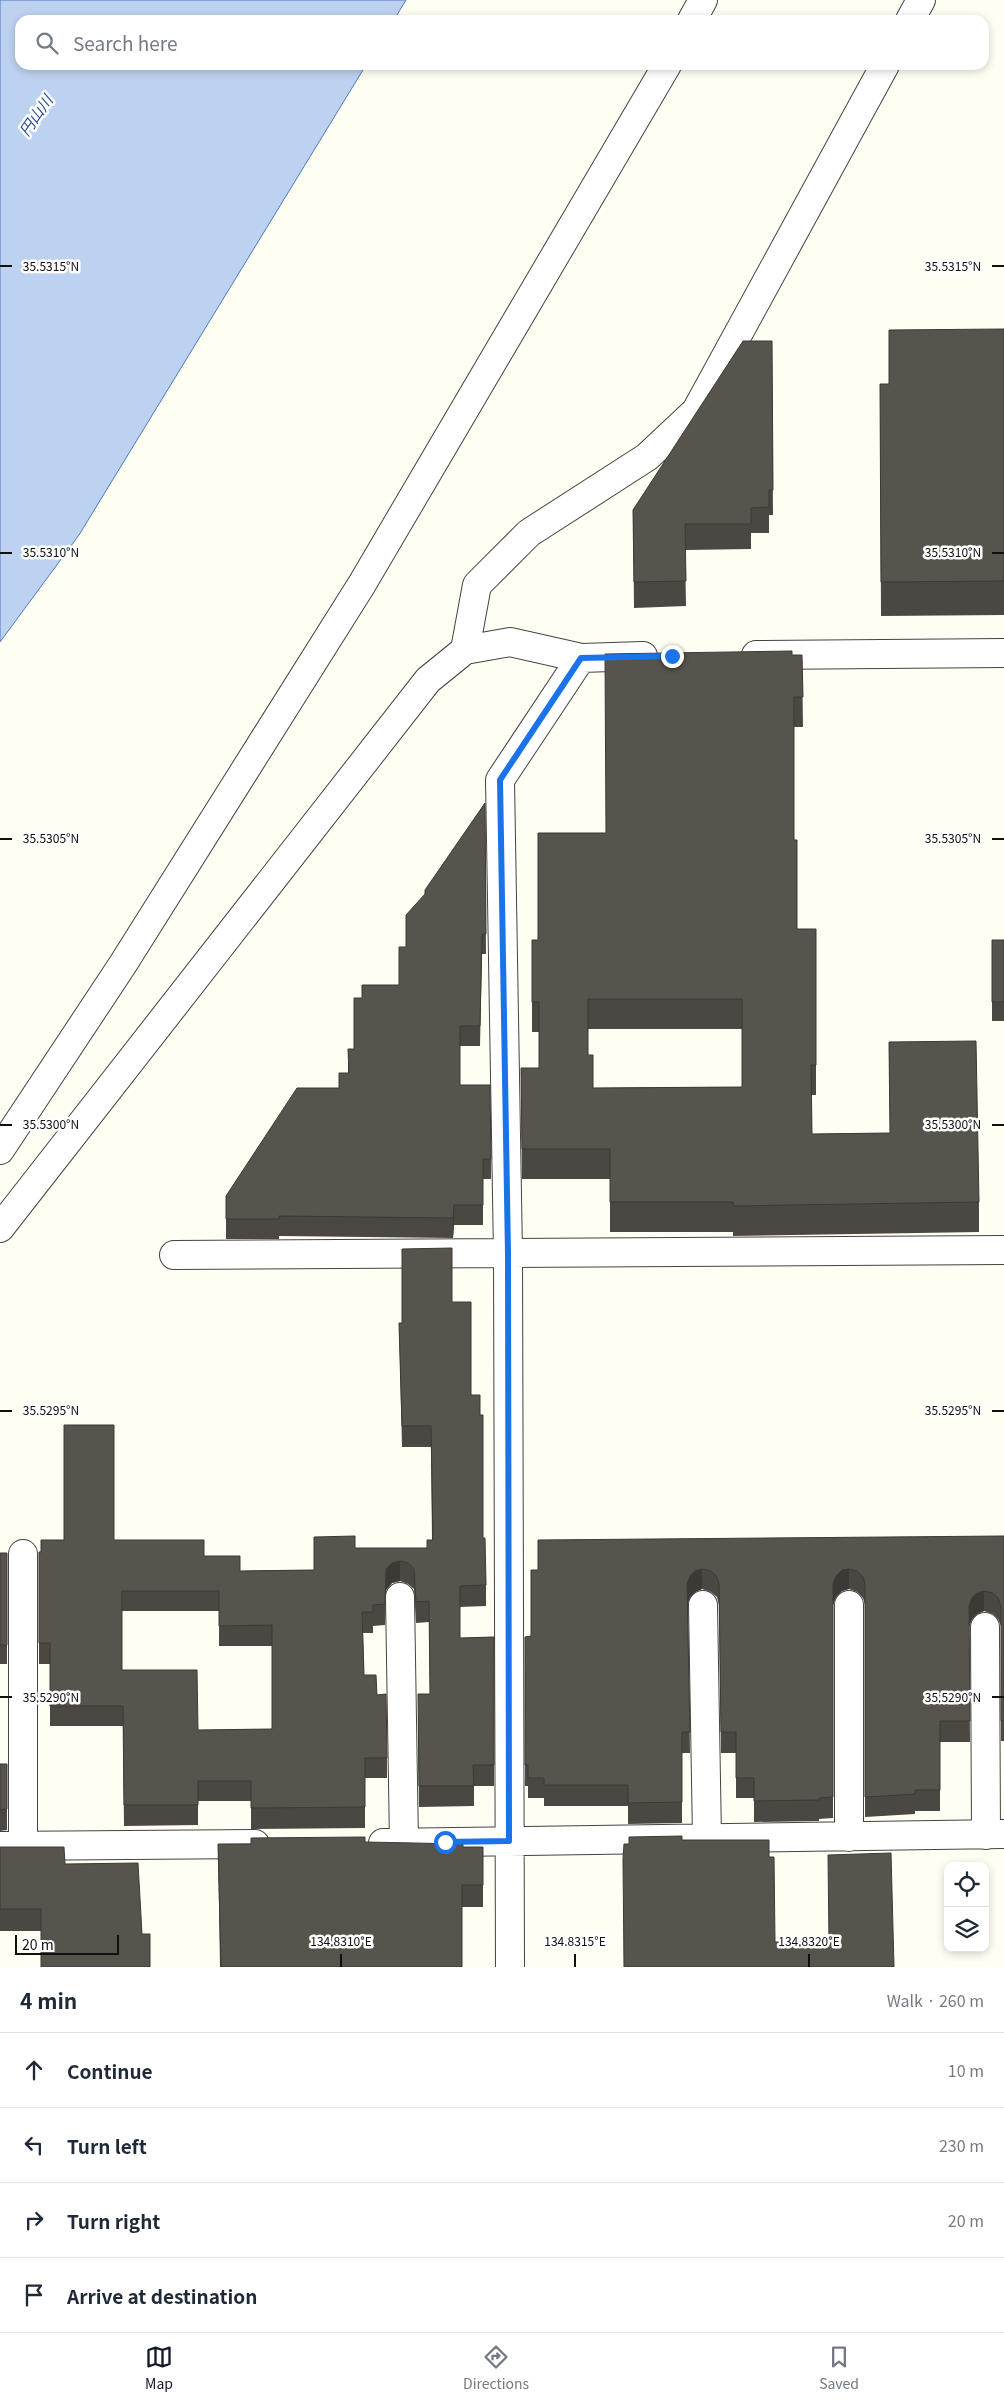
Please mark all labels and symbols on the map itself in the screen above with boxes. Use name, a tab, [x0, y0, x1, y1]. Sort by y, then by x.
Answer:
water label: 円山川	[13, 89, 58, 139]
text: 35.5315°N	[23, 257, 79, 274]
text: 35.5315°N	[925, 257, 981, 274]
text: 35.5310°N	[23, 543, 79, 560]
text: 35.5310°N	[925, 543, 981, 560]
route end	[661, 645, 684, 668]
text: 35.5305°N	[23, 829, 79, 846]
text: 35.5305°N	[925, 829, 981, 846]
text: 35.5300°N	[23, 1115, 79, 1132]
text: 35.5300°N	[925, 1115, 981, 1132]
text: 35.5295°N	[23, 1401, 79, 1418]
text: 35.5295°N	[925, 1401, 981, 1418]
text: 35.5290°N	[23, 1688, 79, 1705]
text: 35.5290°N	[925, 1688, 981, 1705]
route start	[434, 1831, 457, 1854]
scale bar	[15, 1932, 119, 1955]
text: 134.8310°E	[310, 1932, 372, 1949]
text: 134.8315°E	[544, 1932, 606, 1949]
text: 134.8320°E	[778, 1932, 840, 1949]

